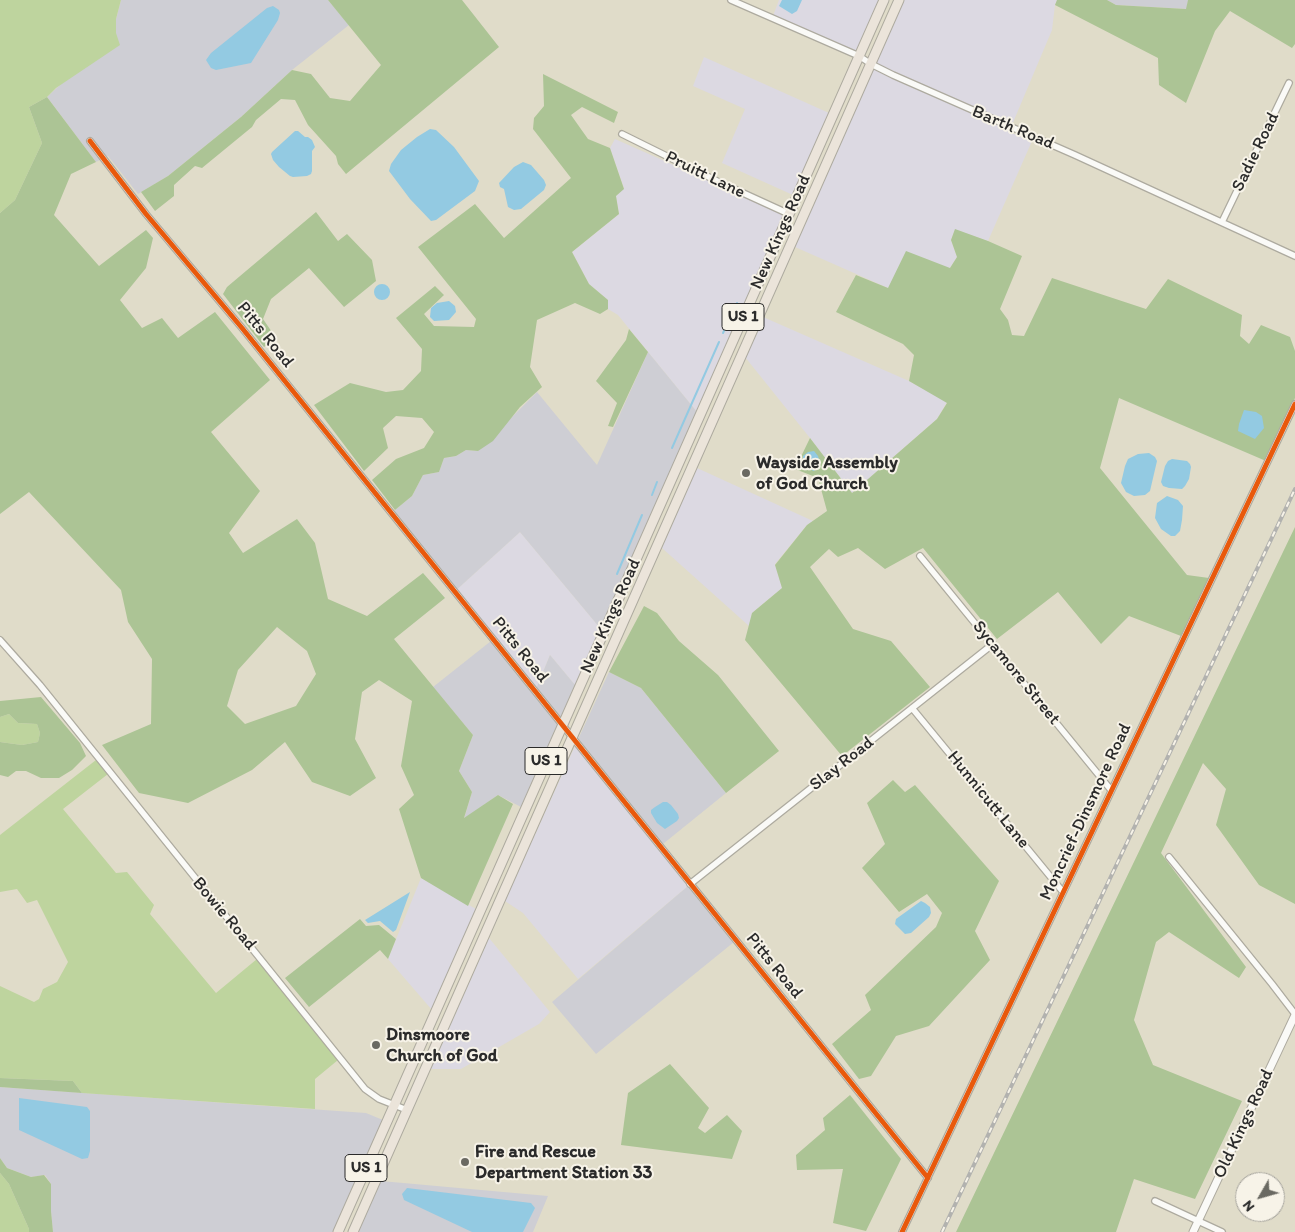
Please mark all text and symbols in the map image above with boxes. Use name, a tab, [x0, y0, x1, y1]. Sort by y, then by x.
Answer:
street label: Barth Road	[969, 101, 1057, 155]
street label: Sadie Road	[1228, 109, 1284, 195]
street label: Pruitt Lane	[662, 146, 748, 204]
street label: New Kings Road	[746, 171, 816, 293]
street label: Pitts Road	[232, 298, 298, 372]
road number: US 1	[722, 304, 764, 330]
place label: Wayside Assembly of God Church	[756, 452, 898, 494]
marker: Wayside Assembly of God Church	[740, 467, 752, 479]
street label: New Kings Road	[576, 555, 646, 677]
street label: Pitts Road	[487, 613, 553, 687]
street label: Sycamore Street	[967, 617, 1065, 729]
street label: Moncrief-Dinsmore Road	[1035, 720, 1137, 904]
street label: Slay Road	[805, 732, 879, 796]
street label: Hunnicutt Lane	[942, 747, 1034, 853]
road number: US 1	[525, 748, 567, 774]
street label: Bowie Road	[187, 873, 261, 955]
street label: Pitts Road	[741, 929, 807, 1003]
place label: Dinsmoore Church of God	[386, 1024, 498, 1066]
marker: Dinsmoore Church of God	[370, 1039, 382, 1051]
street label: Old Kings Road	[1209, 1066, 1279, 1182]
place label: Fire and Rescue Department Station 33	[475, 1141, 652, 1184]
road number: US 1	[345, 1154, 387, 1182]
marker: Fire and Rescue Department Station 33	[459, 1156, 471, 1168]
north arrow	[1235, 1172, 1285, 1222]
text: N	[1239, 1197, 1258, 1215]

